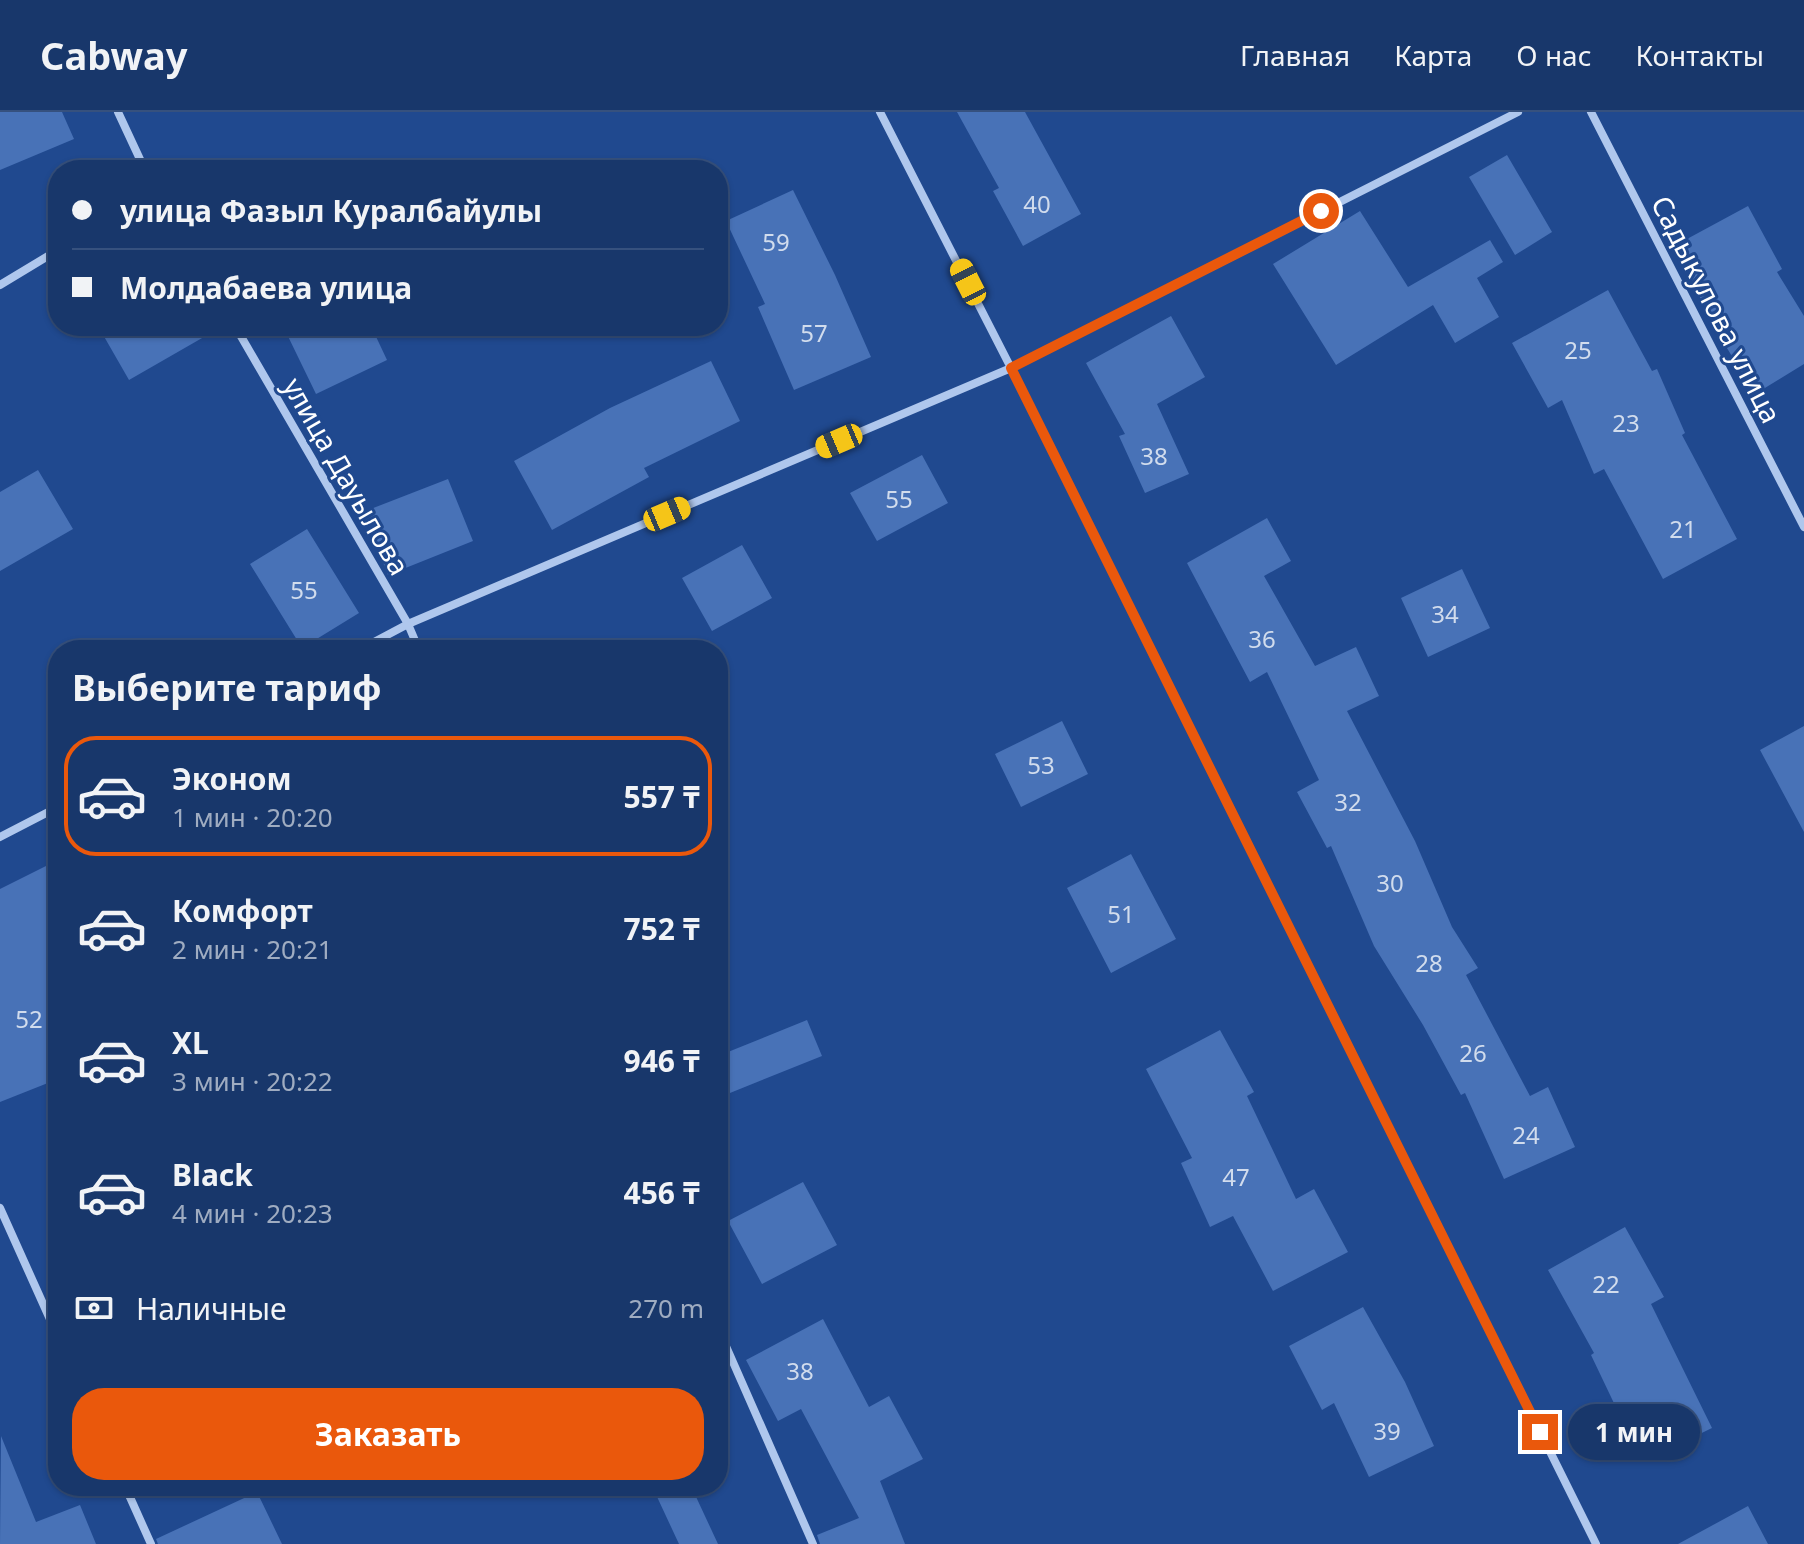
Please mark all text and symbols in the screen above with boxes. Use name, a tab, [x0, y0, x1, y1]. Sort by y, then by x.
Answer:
text: Cabway	[40, 29, 187, 81]
text: Главная	[1240, 36, 1350, 74]
text: Карта	[1394, 36, 1472, 74]
text: О нас	[1516, 36, 1592, 74]
text: Контакты	[1636, 36, 1764, 74]
house number: 40	[1023, 187, 1051, 220]
street label: Садыкулова улица	[1643, 189, 1791, 429]
text: улица Фазыл Куралбайулы	[120, 190, 542, 231]
route start	[1303, 193, 1339, 229]
house number: 59	[762, 225, 790, 258]
car	[946, 255, 990, 309]
text: Молдабаева улица	[120, 267, 412, 308]
house number: 57	[800, 316, 828, 349]
house number: 25	[1564, 333, 1592, 366]
street label: улица Дауылова	[275, 370, 419, 582]
house number: 23	[1612, 406, 1640, 439]
car	[812, 421, 866, 461]
house number: 38	[1140, 439, 1168, 472]
house number: 55	[885, 482, 913, 515]
car	[640, 494, 694, 534]
house number: 21	[1669, 512, 1697, 545]
house number: 55	[290, 573, 318, 606]
house number: 34	[1431, 597, 1459, 630]
house number: 36	[1248, 622, 1276, 655]
text: Выберите тариф	[72, 663, 381, 712]
house number: 53	[1027, 748, 1055, 781]
text: Эконом	[172, 758, 292, 799]
icon: car	[76, 760, 148, 832]
text: 557 ₸	[624, 776, 700, 817]
house number: 32	[1334, 785, 1362, 818]
text: 1 мин · 20:20	[172, 799, 333, 835]
house number: 30	[1376, 866, 1404, 899]
text: Комфорт	[172, 890, 313, 931]
icon: car	[76, 892, 148, 964]
house number: 51	[1107, 897, 1135, 930]
text: 752 ₸	[624, 908, 700, 949]
text: 2 мин · 20:21	[172, 931, 333, 967]
house number: 28	[1415, 946, 1443, 979]
house number: 52	[15, 1002, 43, 1035]
text: XL	[172, 1022, 209, 1063]
icon: car	[76, 1024, 148, 1096]
house number: 26	[1459, 1036, 1487, 1069]
text: 946 ₸	[624, 1040, 700, 1081]
text: 3 мин · 20:22	[172, 1063, 333, 1099]
house number: 24	[1512, 1118, 1540, 1151]
text: Black	[172, 1154, 253, 1195]
icon: car	[76, 1156, 148, 1228]
house number: 47	[1222, 1160, 1250, 1193]
text: 456 ₸	[624, 1172, 700, 1213]
text: 4 мин · 20:23	[172, 1195, 333, 1231]
house number: 22	[1592, 1267, 1620, 1300]
icon: cash	[72, 1286, 116, 1330]
text: Наличные	[136, 1288, 287, 1329]
text: 270 m	[628, 1290, 704, 1326]
house number: 38	[786, 1354, 814, 1387]
button: Заказать	[72, 1388, 704, 1480]
callout: 1 мин	[1568, 1404, 1700, 1460]
house number: 39	[1373, 1414, 1401, 1447]
route end	[1522, 1414, 1558, 1450]
text: 1 мин	[1595, 1414, 1673, 1450]

